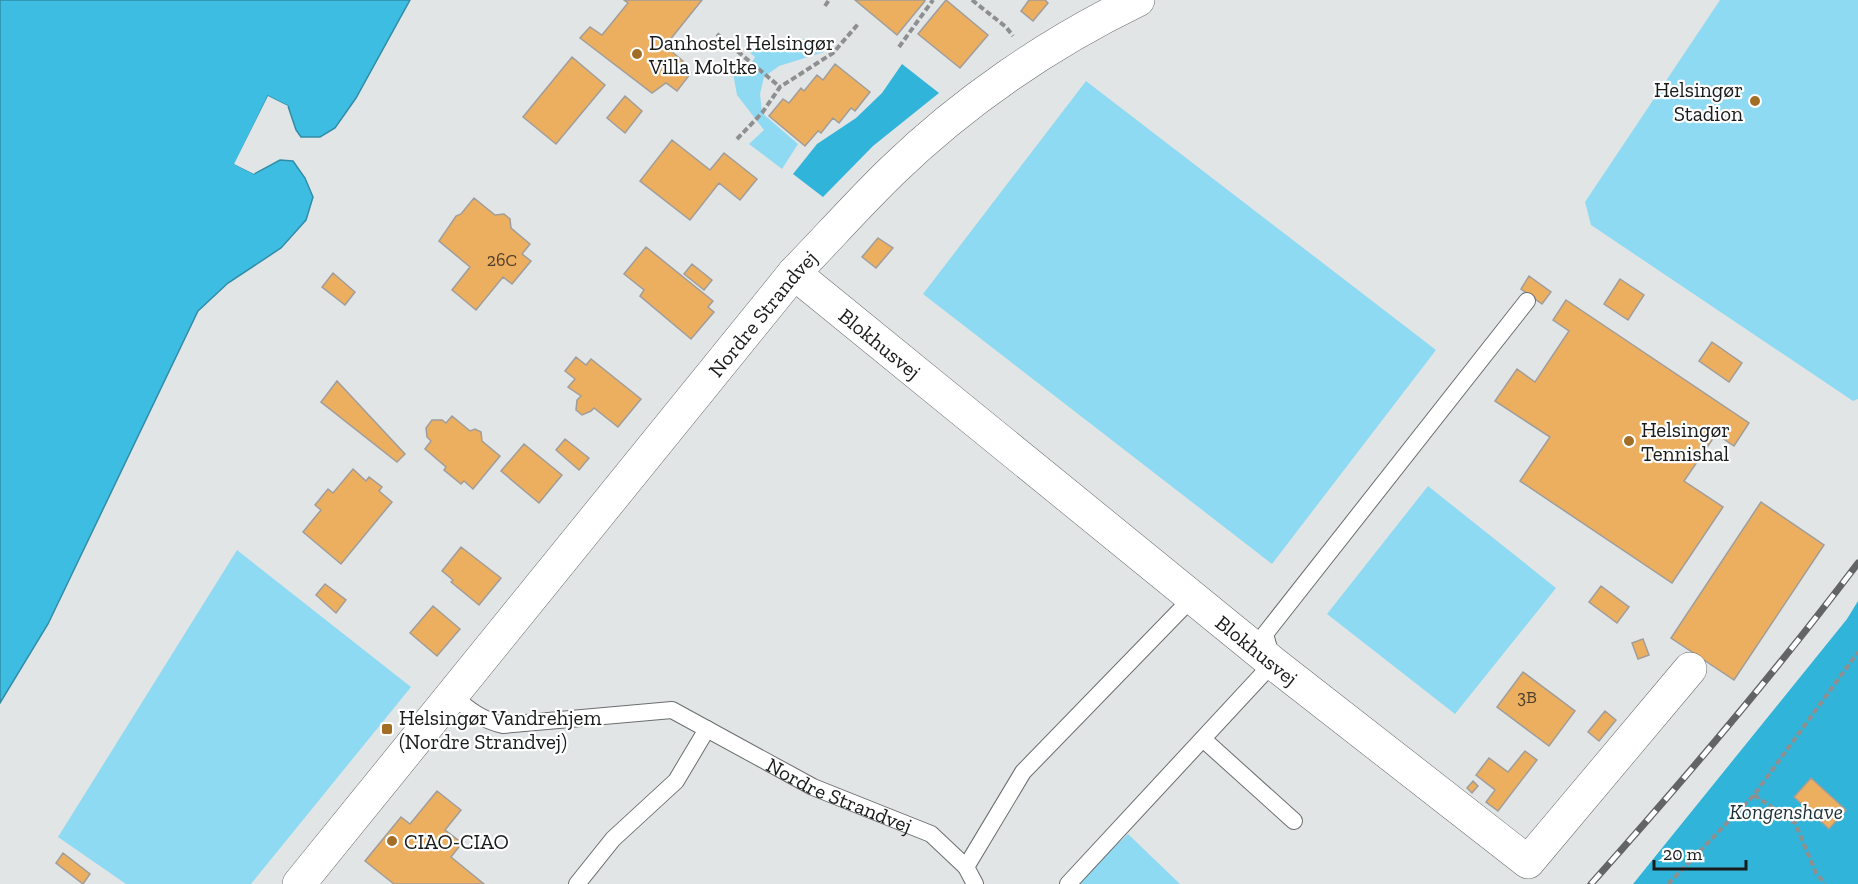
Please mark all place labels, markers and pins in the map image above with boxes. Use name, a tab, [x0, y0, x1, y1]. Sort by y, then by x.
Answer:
place label: Danhostel Helsingør Villa Moltke	[648, 30, 835, 79]
marker: Danhostel Helsingør Villa Moltke	[630, 47, 644, 61]
place label: Helsingør Stadion	[1654, 77, 1743, 126]
marker: Helsingør Stadion	[1748, 94, 1762, 108]
place label: Helsingør Tennishal	[1641, 417, 1730, 466]
marker: Helsingør Tennishal	[1622, 434, 1636, 448]
place label: Helsingør Vandrehjem (Nordre Strandvej)	[399, 705, 602, 755]
marker: Helsingør Vandrehjem (Nordre Strandvej)	[380, 722, 394, 736]
place label: CIAO-CIAO	[404, 829, 509, 854]
marker: CIAO-CIAO	[385, 834, 399, 848]

